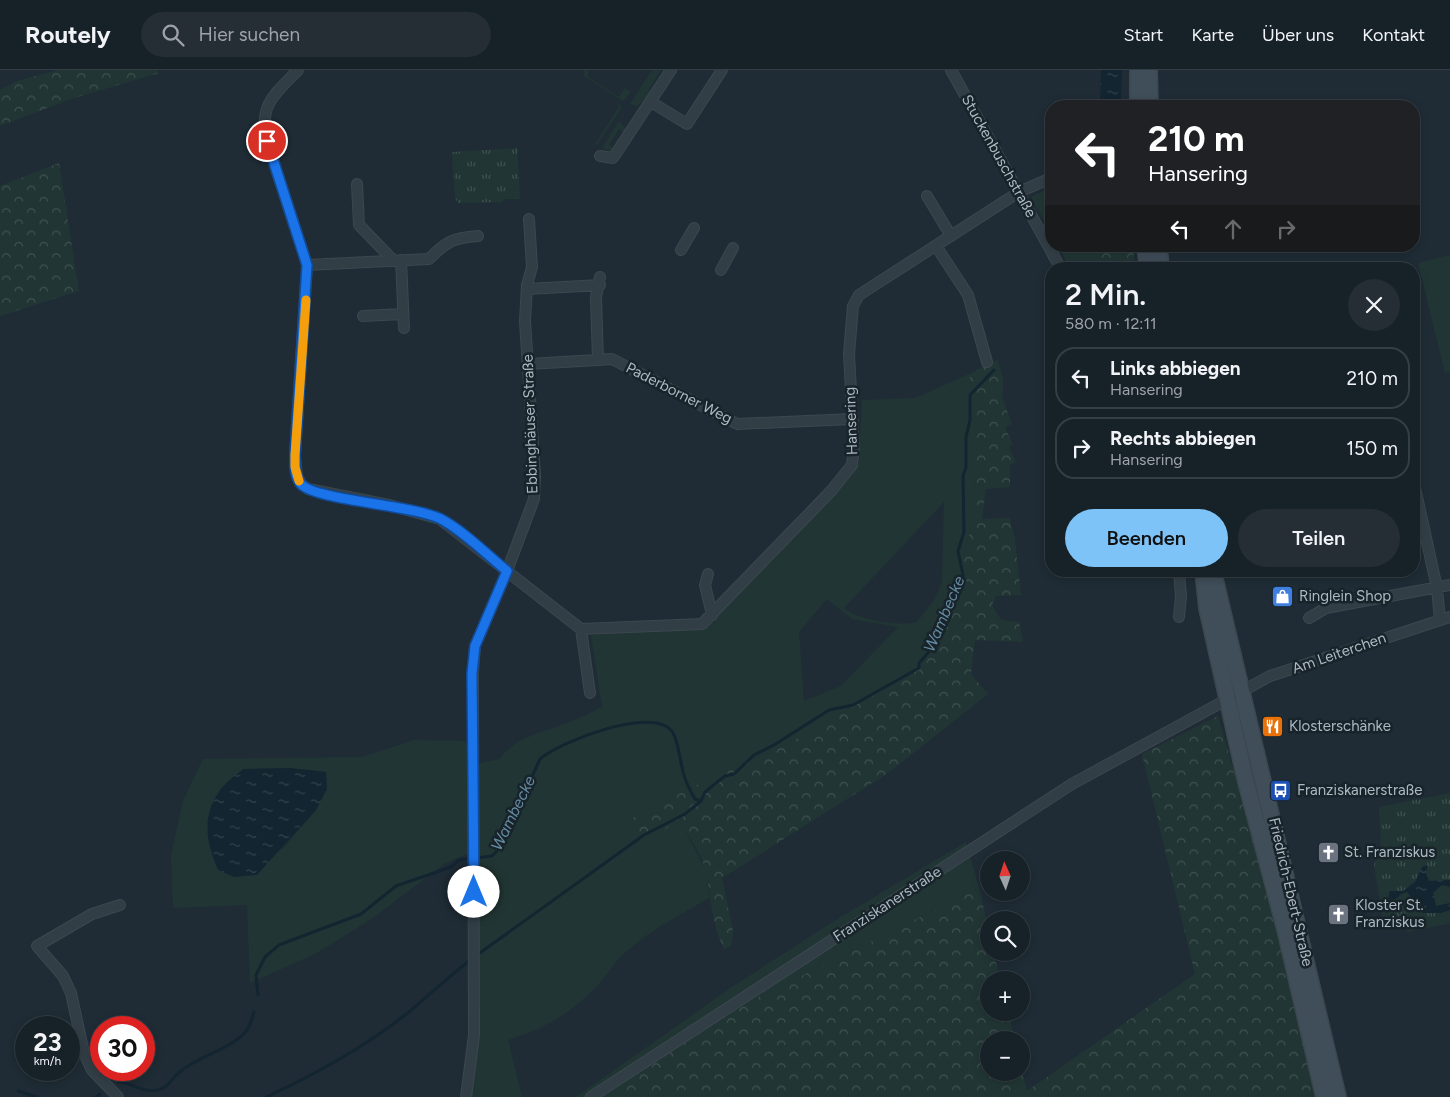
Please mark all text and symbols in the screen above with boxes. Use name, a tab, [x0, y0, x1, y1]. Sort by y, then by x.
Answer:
search box	[141, 12, 491, 57]
text: Routely	[25, 20, 111, 49]
icon: search	[159, 21, 187, 49]
text: Hier suchen	[199, 23, 300, 46]
text: Start	[1124, 24, 1163, 46]
text: Karte	[1191, 24, 1234, 46]
text: Über uns	[1262, 24, 1334, 46]
text: Kontakt	[1362, 24, 1425, 46]
street label: Stuckenbuschstraße	[958, 91, 1040, 221]
text: 210 m	[1148, 118, 1245, 160]
pin	[246, 120, 288, 162]
icon: left	[1065, 120, 1130, 185]
icon: arrive	[253, 127, 281, 155]
text: Hansering	[1148, 160, 1248, 187]
icon: left	[1166, 215, 1194, 243]
icon: ahead	[1219, 215, 1247, 243]
icon: right	[1272, 215, 1300, 243]
text: 2 Min.	[1065, 276, 1146, 313]
button: close	[1348, 279, 1400, 331]
text: 580 m · 12:11	[1065, 314, 1157, 333]
street label: Ebbinghäuser Straße	[519, 354, 541, 494]
text: Links abbiegen	[1110, 357, 1241, 380]
street label: Paderborner Weg	[623, 358, 735, 428]
icon: left	[1067, 364, 1095, 392]
text: 210 m	[1346, 367, 1398, 390]
text: Hansering	[1110, 380, 1183, 399]
street label: Hansering	[841, 387, 861, 455]
text: Rechts abbiegen	[1110, 427, 1256, 450]
icon: right	[1067, 434, 1095, 462]
text: 150 m	[1346, 437, 1398, 460]
text: Hansering	[1110, 450, 1183, 469]
button: Beenden	[1065, 509, 1228, 567]
button: Teilen	[1238, 509, 1400, 567]
water label: Wambecke	[919, 573, 969, 655]
shop icon: Ringlein Shop	[1271, 584, 1295, 608]
place label: Ringlein Shop	[1299, 587, 1391, 605]
street label: Am Leiterchen	[1290, 629, 1388, 677]
restaurant icon: Klosterschänke	[1261, 714, 1285, 738]
place label: Klosterschänke	[1289, 717, 1391, 735]
water label: Wambecke	[487, 772, 539, 854]
bus stop icon: Franziskanerstraße	[1269, 778, 1293, 802]
place label: Franziskanerstraße	[1297, 781, 1422, 799]
street label: Friedrich-Ebert-Straße	[1265, 816, 1317, 968]
church icon: St. Franziskus	[1316, 840, 1340, 864]
place label: St. Franziskus	[1344, 843, 1435, 861]
north arrow	[980, 851, 1030, 901]
map controls	[980, 851, 1030, 1081]
street label: Franziskanerstraße	[830, 862, 944, 946]
position arrow	[447, 865, 499, 917]
place label: Kloster St. Franziskus	[1355, 896, 1425, 931]
church icon: Kloster St. Franziskus	[1327, 902, 1351, 926]
button: search	[980, 911, 1030, 961]
button: +	[980, 971, 1030, 1021]
speed limit sign: 30	[90, 1016, 155, 1081]
text: 23	[33, 1027, 62, 1057]
button: −	[980, 1031, 1030, 1081]
text: km/h	[34, 1054, 61, 1068]

